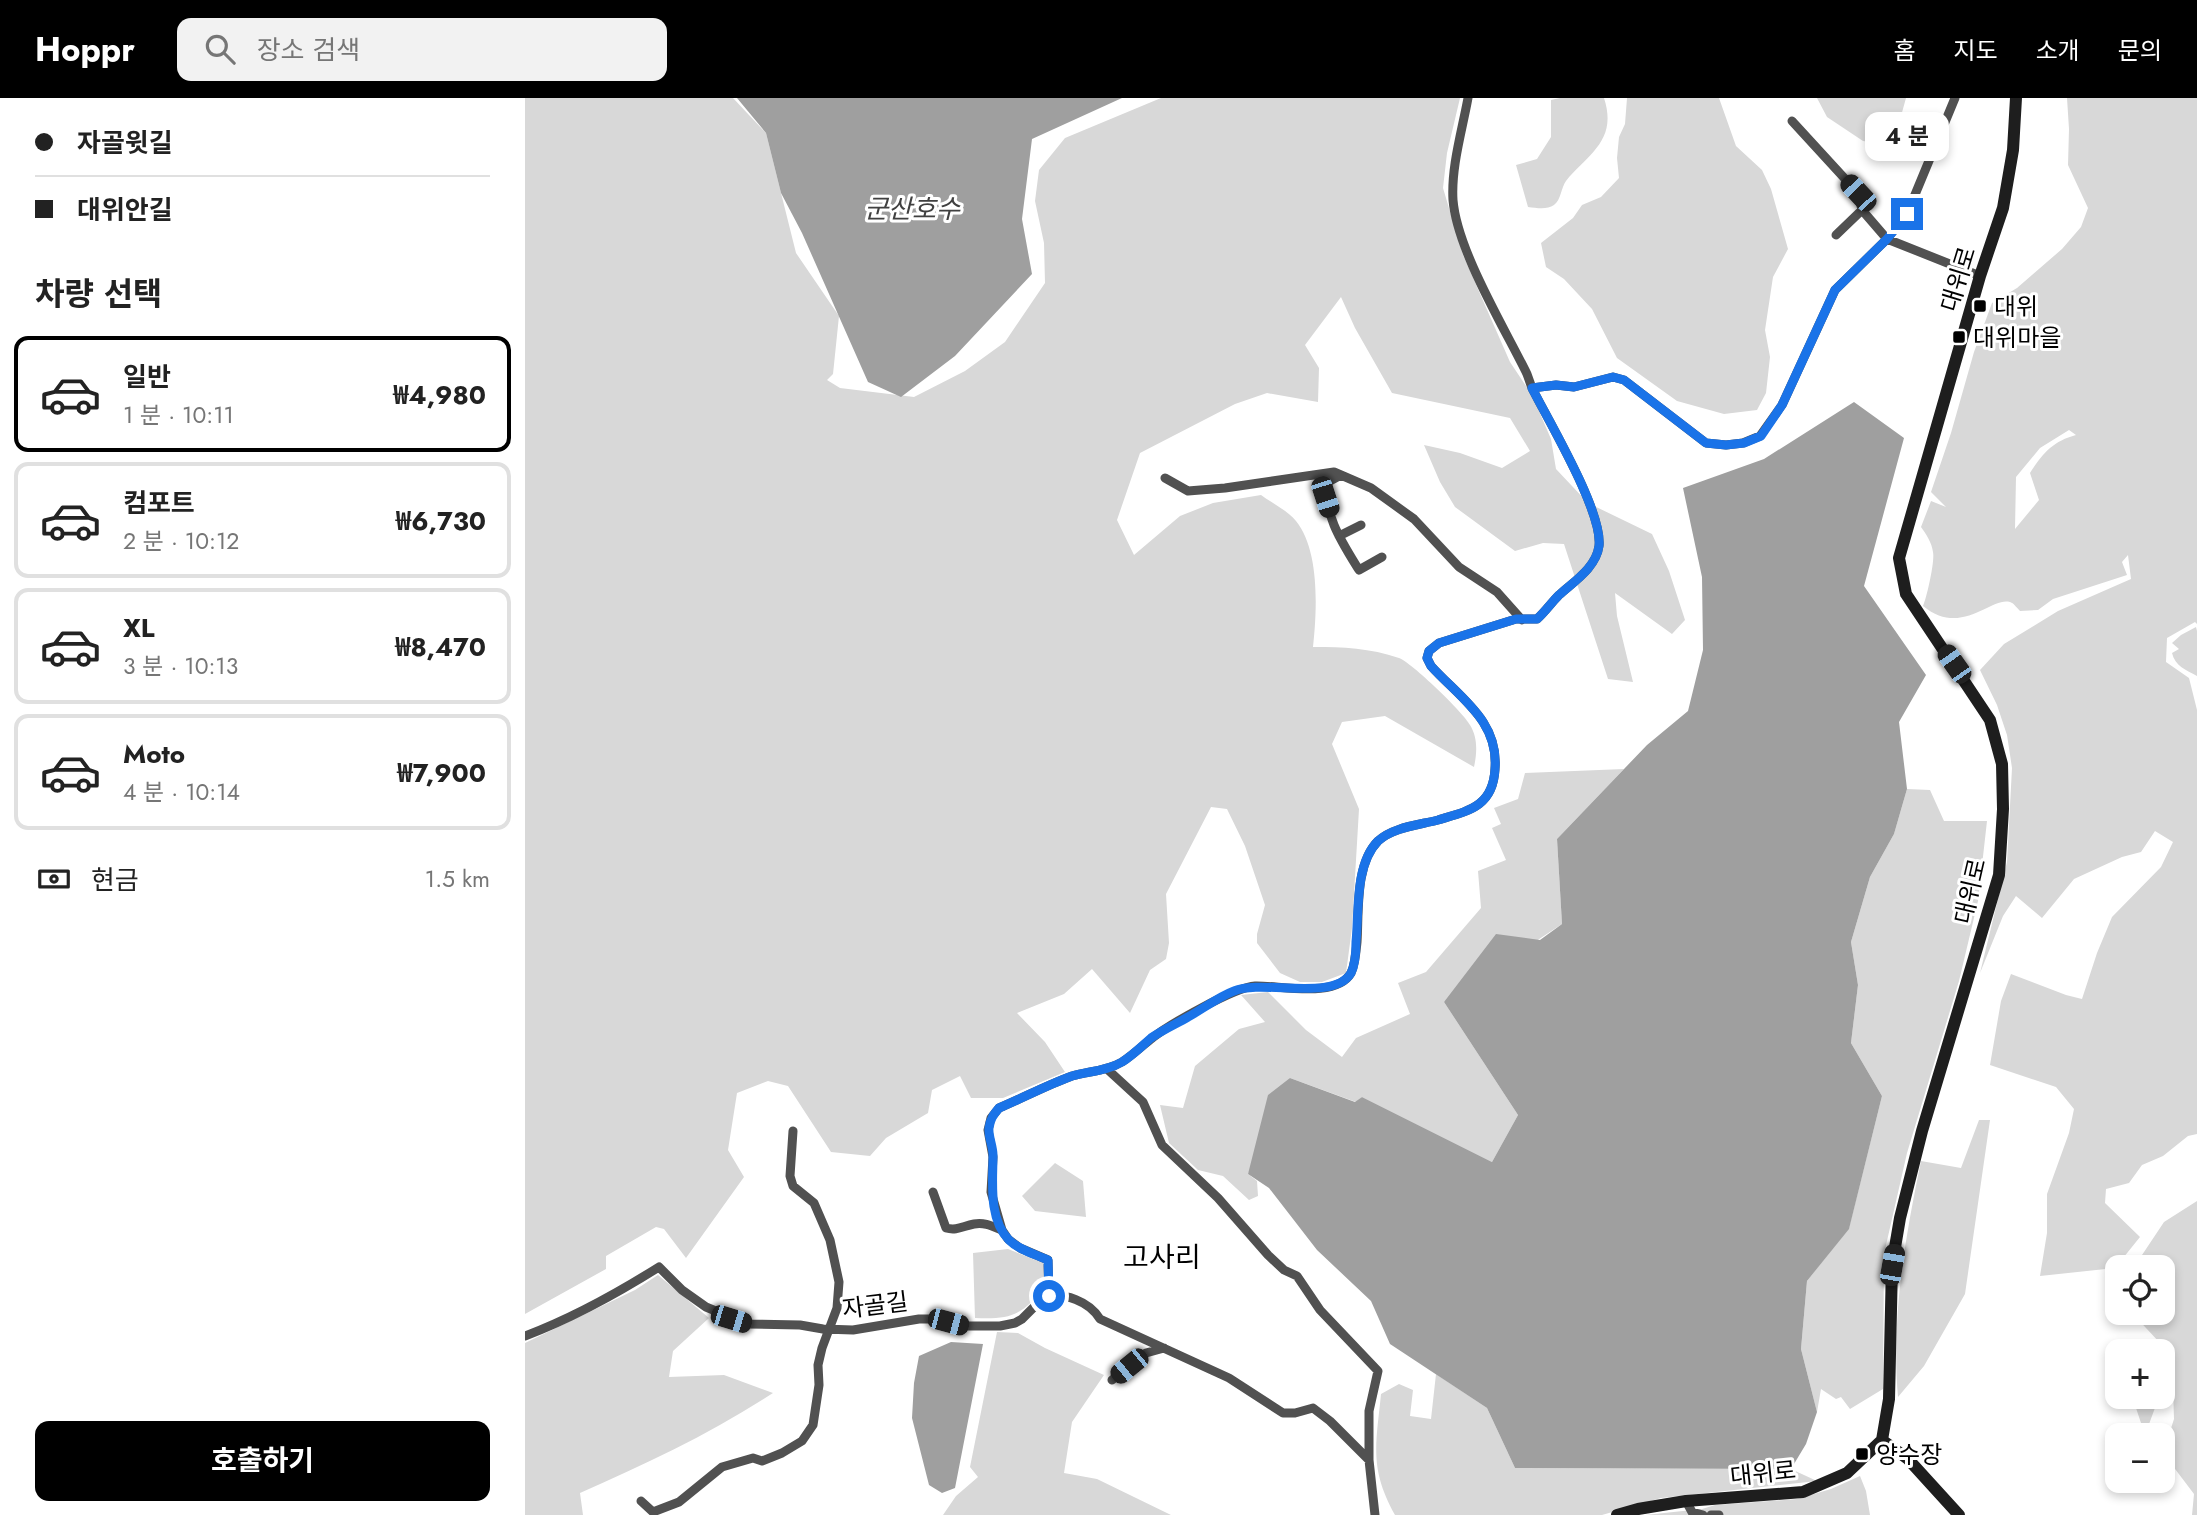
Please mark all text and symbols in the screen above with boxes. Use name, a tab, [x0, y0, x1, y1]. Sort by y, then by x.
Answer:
search box	[177, 18, 667, 81]
text: Hoppr	[35, 26, 135, 73]
icon: search	[201, 30, 239, 68]
text: 장소 검색	[257, 31, 360, 69]
text: 홈	[1893, 33, 1915, 68]
text: 지도	[1953, 33, 1998, 68]
text: 소개	[2036, 33, 2080, 68]
text: 문의	[2118, 33, 2162, 68]
callout: 4 분	[1865, 113, 1949, 162]
text: 4 분	[1885, 119, 1929, 153]
text: 자골윗길	[77, 124, 173, 162]
car	[1836, 170, 1881, 216]
water label: 군산호수	[864, 190, 961, 228]
text: 대위안길	[77, 191, 173, 229]
route end	[1891, 198, 1923, 230]
street label: 대위로	[1932, 242, 1984, 316]
text: 차량 선택	[35, 271, 162, 317]
place label: 대위	[1994, 289, 2038, 324]
marker: 대위	[1972, 298, 1988, 314]
place label: 대위마을	[1973, 320, 2061, 355]
marker: 대위마을	[1951, 329, 1967, 345]
text: 일반	[123, 358, 171, 396]
icon: car	[39, 363, 102, 426]
text: ₩4,980	[393, 376, 486, 414]
text: 1 분 · 10:11	[123, 398, 234, 432]
car	[1309, 474, 1342, 520]
text: 컴포트	[123, 484, 195, 522]
icon: car	[39, 489, 102, 552]
text: ₩6,730	[396, 502, 486, 540]
text: 2 분 · 10:12	[123, 524, 239, 558]
text: XL	[123, 609, 155, 647]
icon: car	[39, 615, 102, 678]
text: ₩8,470	[395, 628, 486, 666]
car	[1934, 641, 1975, 687]
text: 3 분 · 10:13	[123, 649, 238, 683]
text: Moto	[123, 735, 185, 773]
icon: car	[39, 741, 102, 804]
text: ₩7,900	[397, 754, 486, 792]
text: 4 분 · 10:14	[123, 775, 240, 809]
street label: 대위로	[1945, 855, 1995, 927]
icon: cash	[35, 860, 73, 898]
text: 현금	[91, 861, 139, 899]
text: 1.5 km	[425, 862, 490, 896]
district label: 고사리	[1123, 1237, 1201, 1278]
car	[1879, 1242, 1906, 1288]
map controls	[2105, 1255, 2175, 1493]
button: locate	[2105, 1255, 2175, 1325]
route start	[1033, 1280, 1065, 1312]
street label: 자골길	[840, 1284, 910, 1326]
car	[708, 1303, 755, 1335]
car	[925, 1306, 972, 1338]
button: +	[2105, 1339, 2175, 1409]
car	[1107, 1345, 1152, 1387]
button: 호출하기	[35, 1421, 490, 1501]
button: −	[2105, 1423, 2175, 1493]
place label: 양수장	[1876, 1437, 1942, 1472]
marker: 양수장	[1854, 1446, 1870, 1462]
street label: 대위로	[1728, 1452, 1798, 1494]

